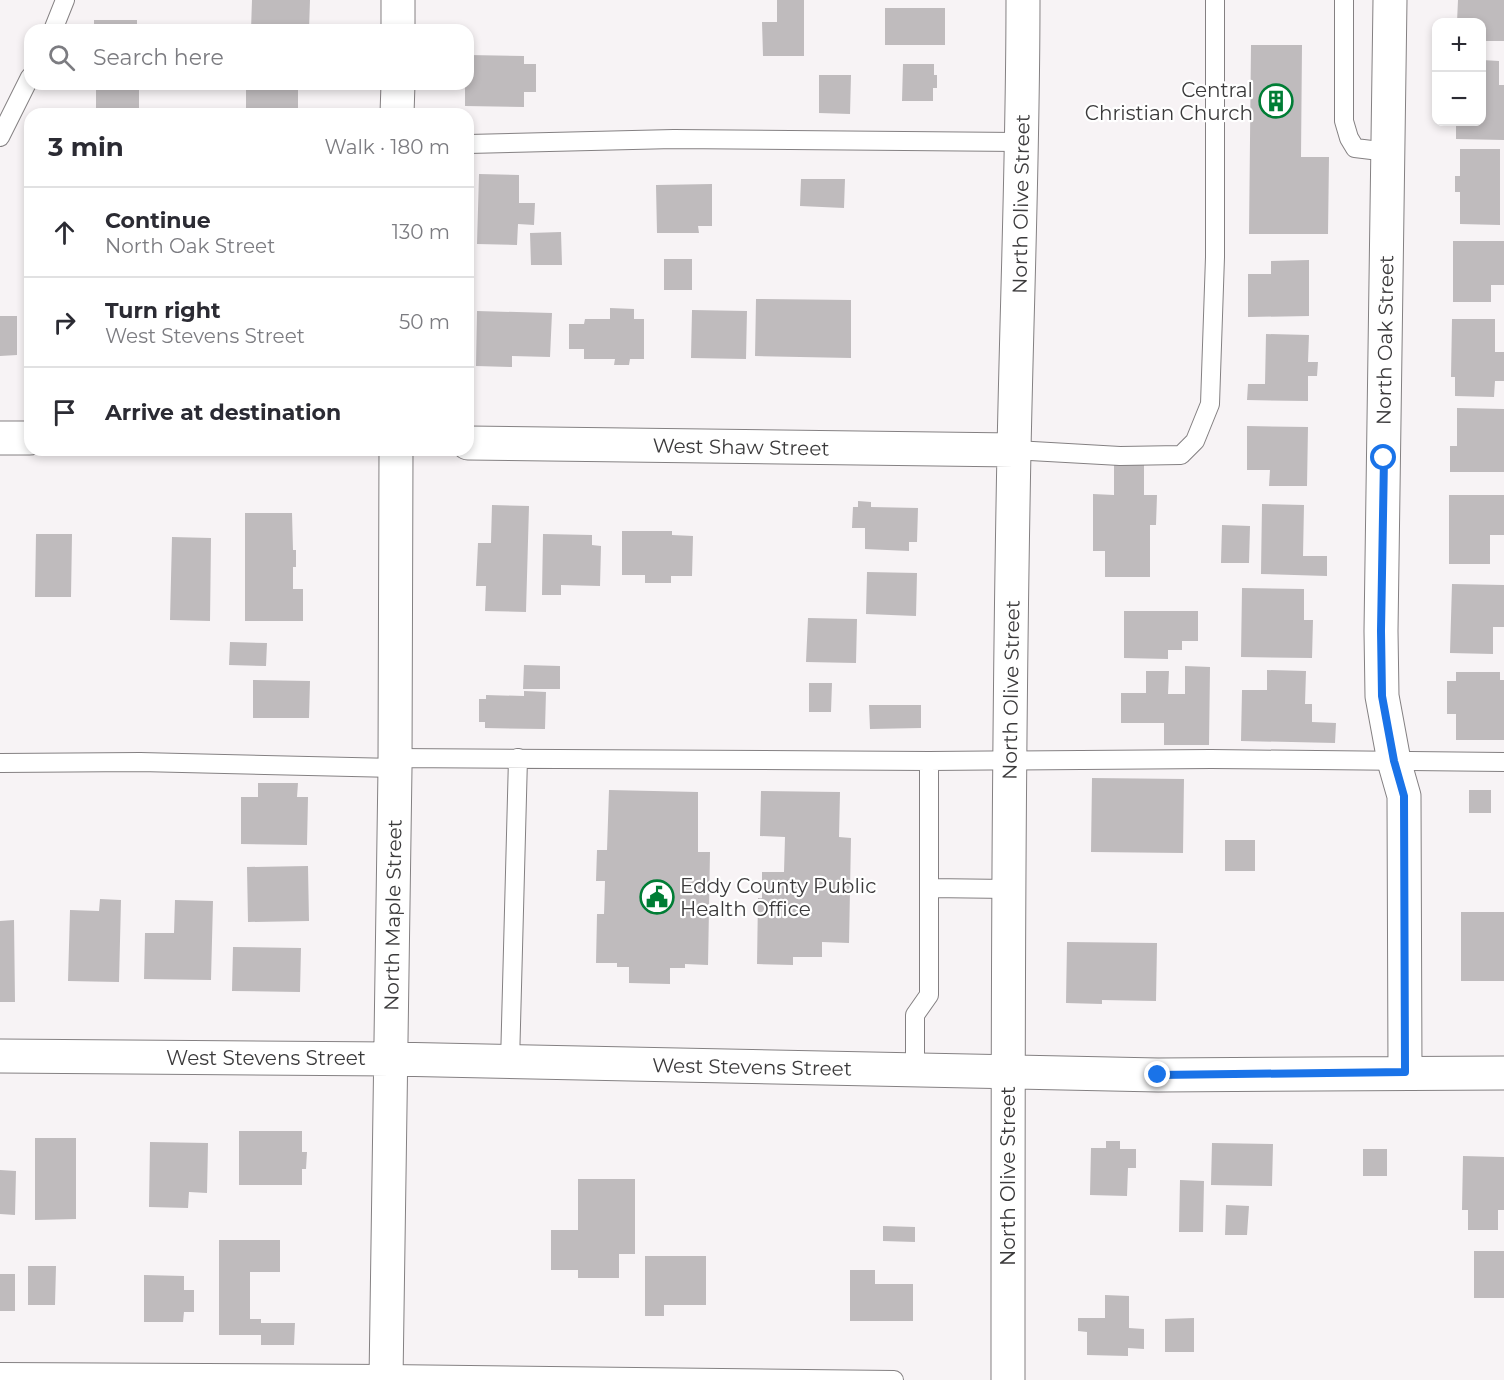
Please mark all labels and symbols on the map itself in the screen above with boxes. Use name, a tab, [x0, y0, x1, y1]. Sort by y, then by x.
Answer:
place label: Central Christian Church	[1085, 78, 1253, 125]
building icon: Central Christian Church	[1258, 83, 1294, 119]
street label: North Olive Street	[1007, 114, 1035, 294]
street label: North Oak Street	[1372, 255, 1398, 425]
street label: West Shaw Street	[652, 433, 830, 461]
route start	[1370, 444, 1396, 470]
street label: North Olive Street	[997, 600, 1025, 780]
street label: North Maple Street	[379, 819, 407, 1011]
place label: Eddy County Public Health Office	[680, 874, 876, 921]
public building icon: Eddy County Public Health Office	[639, 879, 675, 915]
street label: West Stevens Street	[166, 1046, 366, 1070]
street label: West Stevens Street	[652, 1053, 852, 1081]
route end	[1144, 1061, 1170, 1087]
street label: North Olive Street	[996, 1086, 1020, 1266]

